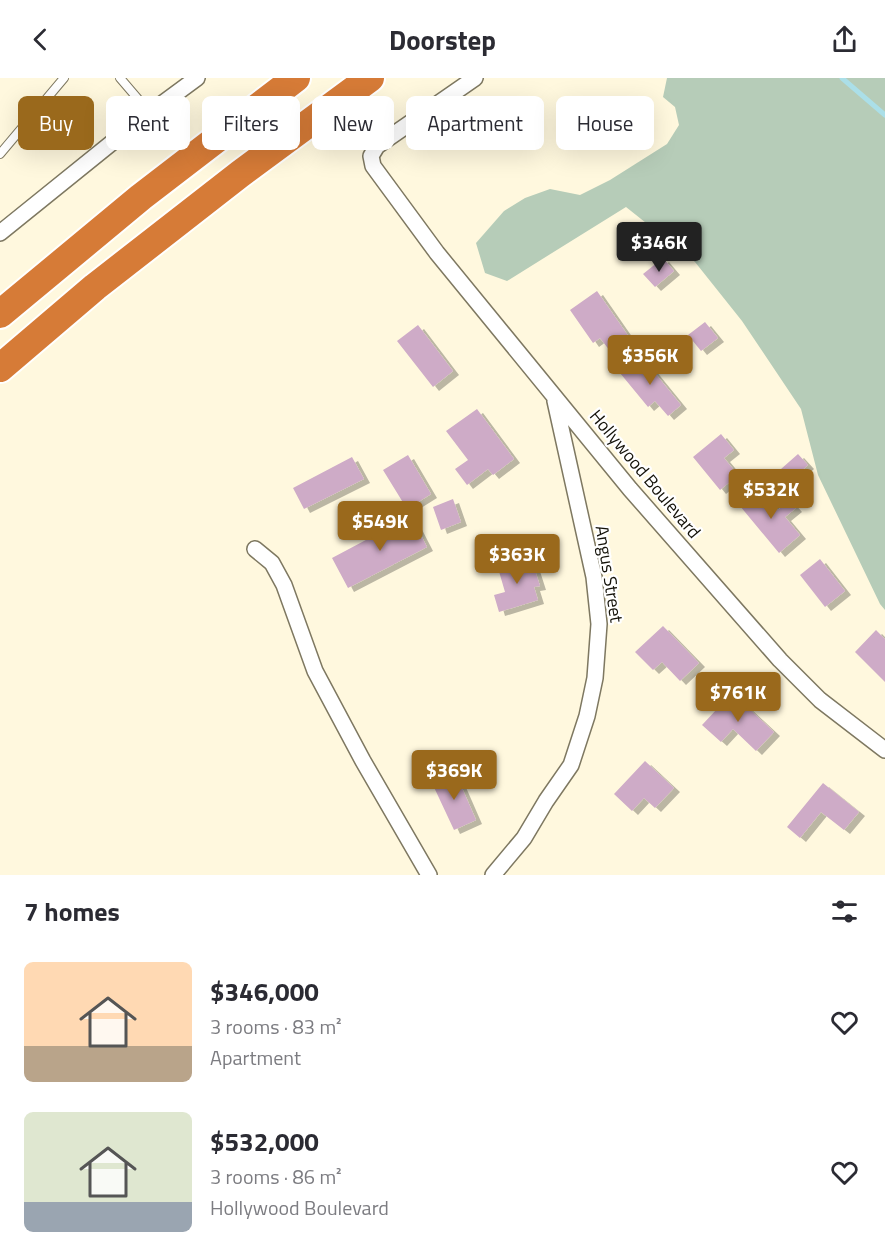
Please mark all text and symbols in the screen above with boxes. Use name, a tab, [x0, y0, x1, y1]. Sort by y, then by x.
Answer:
text: Doorstep	[389, 19, 496, 60]
icon: back	[24, 23, 57, 56]
icon: share	[828, 23, 861, 56]
chip: Buy	[18, 96, 94, 150]
chip: Rent	[106, 96, 190, 150]
chip: Filters	[202, 96, 300, 150]
chip: New	[312, 96, 394, 150]
chip: Apartment	[406, 96, 544, 150]
chip: House	[556, 96, 654, 150]
pin: $346K	[617, 222, 701, 273]
text: $346K	[631, 226, 687, 257]
pin: $356K	[608, 335, 692, 386]
text: $356K	[622, 339, 678, 370]
street label: Hollywood Boulevard	[583, 403, 707, 544]
pin: $532K	[729, 469, 813, 520]
text: $532K	[743, 473, 799, 504]
pin: $549K	[338, 501, 422, 552]
text: $549K	[352, 505, 408, 536]
street label: Angus Street	[588, 523, 631, 625]
pin: $363K	[475, 534, 559, 585]
text: $363K	[489, 538, 545, 569]
pin: $761K	[696, 672, 780, 723]
text: $761K	[710, 676, 766, 707]
pin: $369K	[412, 750, 496, 801]
text: $369K	[426, 754, 482, 785]
text: 7 homes	[24, 892, 120, 931]
icon: filters	[828, 895, 861, 928]
text: $346,000	[210, 972, 319, 1011]
icon: home	[72, 986, 144, 1058]
icon: heart	[828, 1006, 861, 1039]
text: 3 rooms · 83 m²	[210, 1011, 342, 1042]
text: Apartment	[210, 1042, 301, 1073]
text: $532,000	[210, 1122, 319, 1161]
icon: home	[72, 1136, 144, 1208]
icon: heart	[828, 1156, 861, 1189]
text: 3 rooms · 86 m²	[210, 1161, 342, 1192]
text: Hollywood Boulevard	[210, 1192, 389, 1223]

